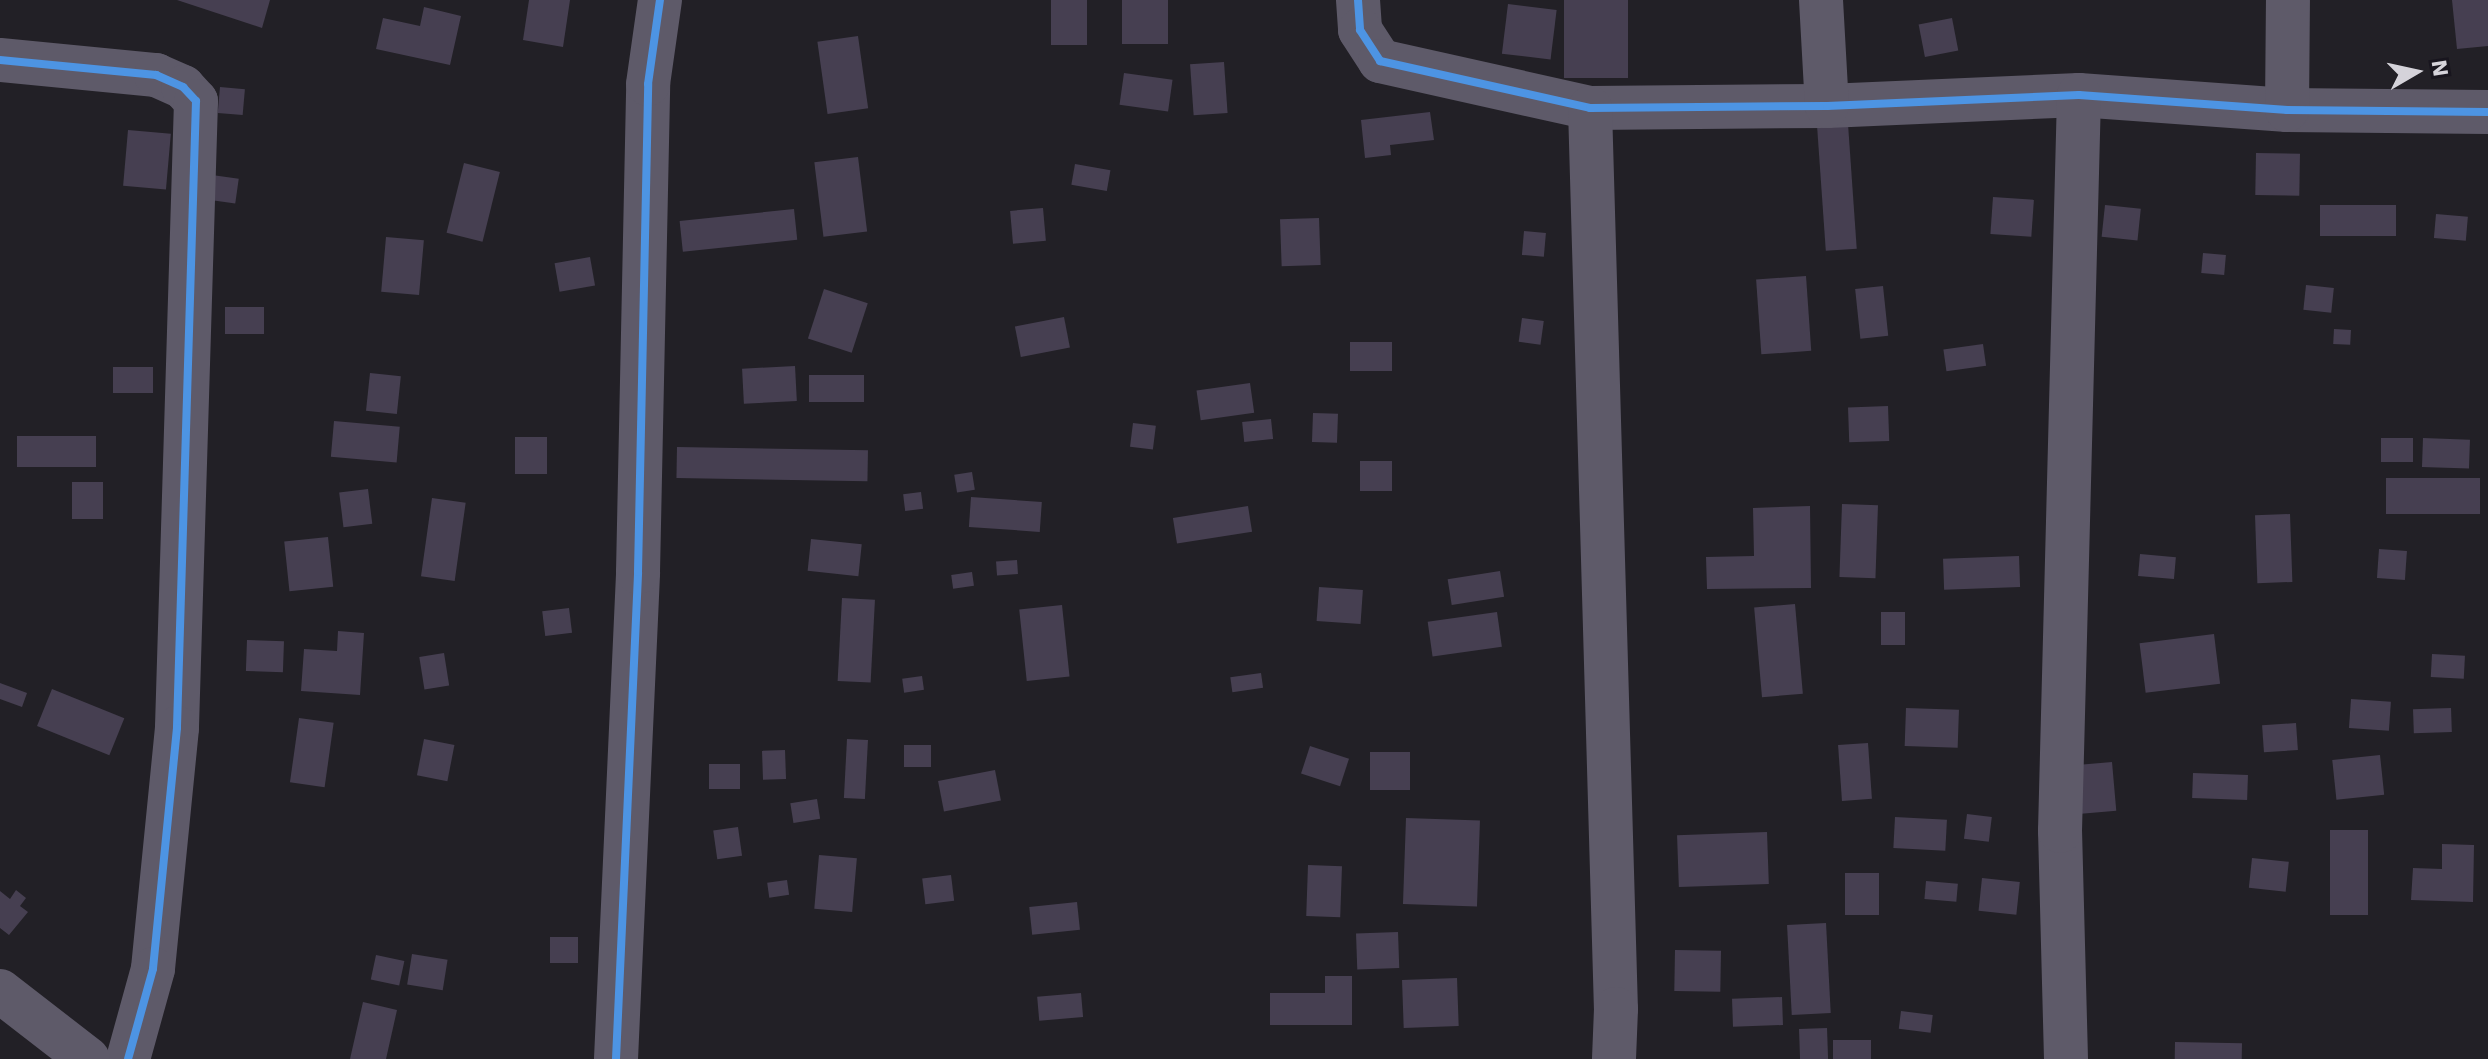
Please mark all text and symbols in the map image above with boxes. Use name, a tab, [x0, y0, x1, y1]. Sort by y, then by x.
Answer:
north arrow	[2376, 32, 2456, 112]
text: N	[2427, 58, 2454, 78]

